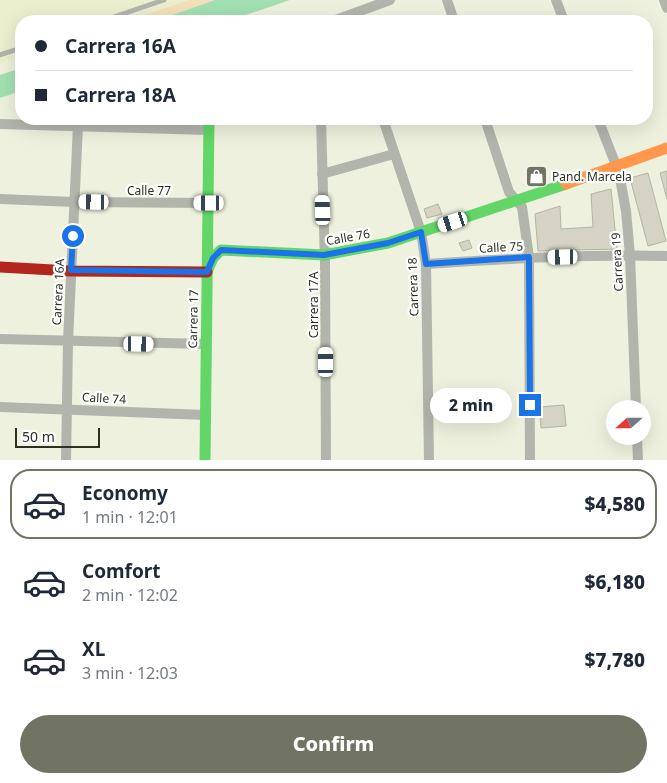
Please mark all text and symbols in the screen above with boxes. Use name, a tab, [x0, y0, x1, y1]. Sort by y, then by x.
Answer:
text: Carrera 16A	[65, 33, 176, 59]
text: Carrera 18A	[65, 82, 176, 108]
shop icon: Pand. Marcela	[524, 164, 548, 188]
place label: Pand. Marcela	[552, 168, 632, 185]
street label: Calle 77	[127, 182, 171, 199]
car	[78, 194, 109, 210]
car	[314, 195, 331, 225]
car	[194, 196, 224, 211]
car	[436, 210, 469, 234]
route start	[62, 225, 84, 247]
street label: Calle 76	[325, 225, 371, 249]
street label: Carrera 19	[607, 232, 627, 292]
street label: Calle 75	[479, 237, 524, 257]
car	[547, 249, 578, 265]
street label: Carrera 18	[403, 257, 423, 317]
street label: Carrera 16A	[48, 258, 68, 326]
street label: Carrera 17A	[305, 271, 322, 338]
street label: Carrera 17	[184, 289, 202, 349]
car	[123, 336, 154, 352]
car	[318, 347, 333, 377]
street label: Calle 74	[82, 388, 127, 408]
callout: 2 min	[430, 388, 512, 422]
text: 2 min	[449, 394, 493, 416]
route end	[519, 394, 541, 416]
north arrow	[606, 400, 651, 445]
map controls	[606, 400, 651, 445]
scale bar	[15, 426, 100, 449]
text: 50 m	[22, 427, 55, 446]
text: Economy	[82, 480, 168, 506]
icon: car	[22, 482, 67, 527]
text: $4,580	[585, 491, 645, 517]
text: 1 min · 12:01	[82, 506, 178, 528]
text: Comfort	[82, 558, 161, 584]
icon: car	[22, 560, 67, 605]
text: $6,180	[585, 569, 645, 595]
text: 2 min · 12:02	[82, 584, 178, 606]
text: XL	[82, 636, 105, 662]
icon: car	[22, 638, 67, 683]
text: $7,780	[585, 647, 645, 673]
text: 3 min · 12:03	[82, 662, 178, 684]
button: Confirm	[20, 715, 647, 773]

